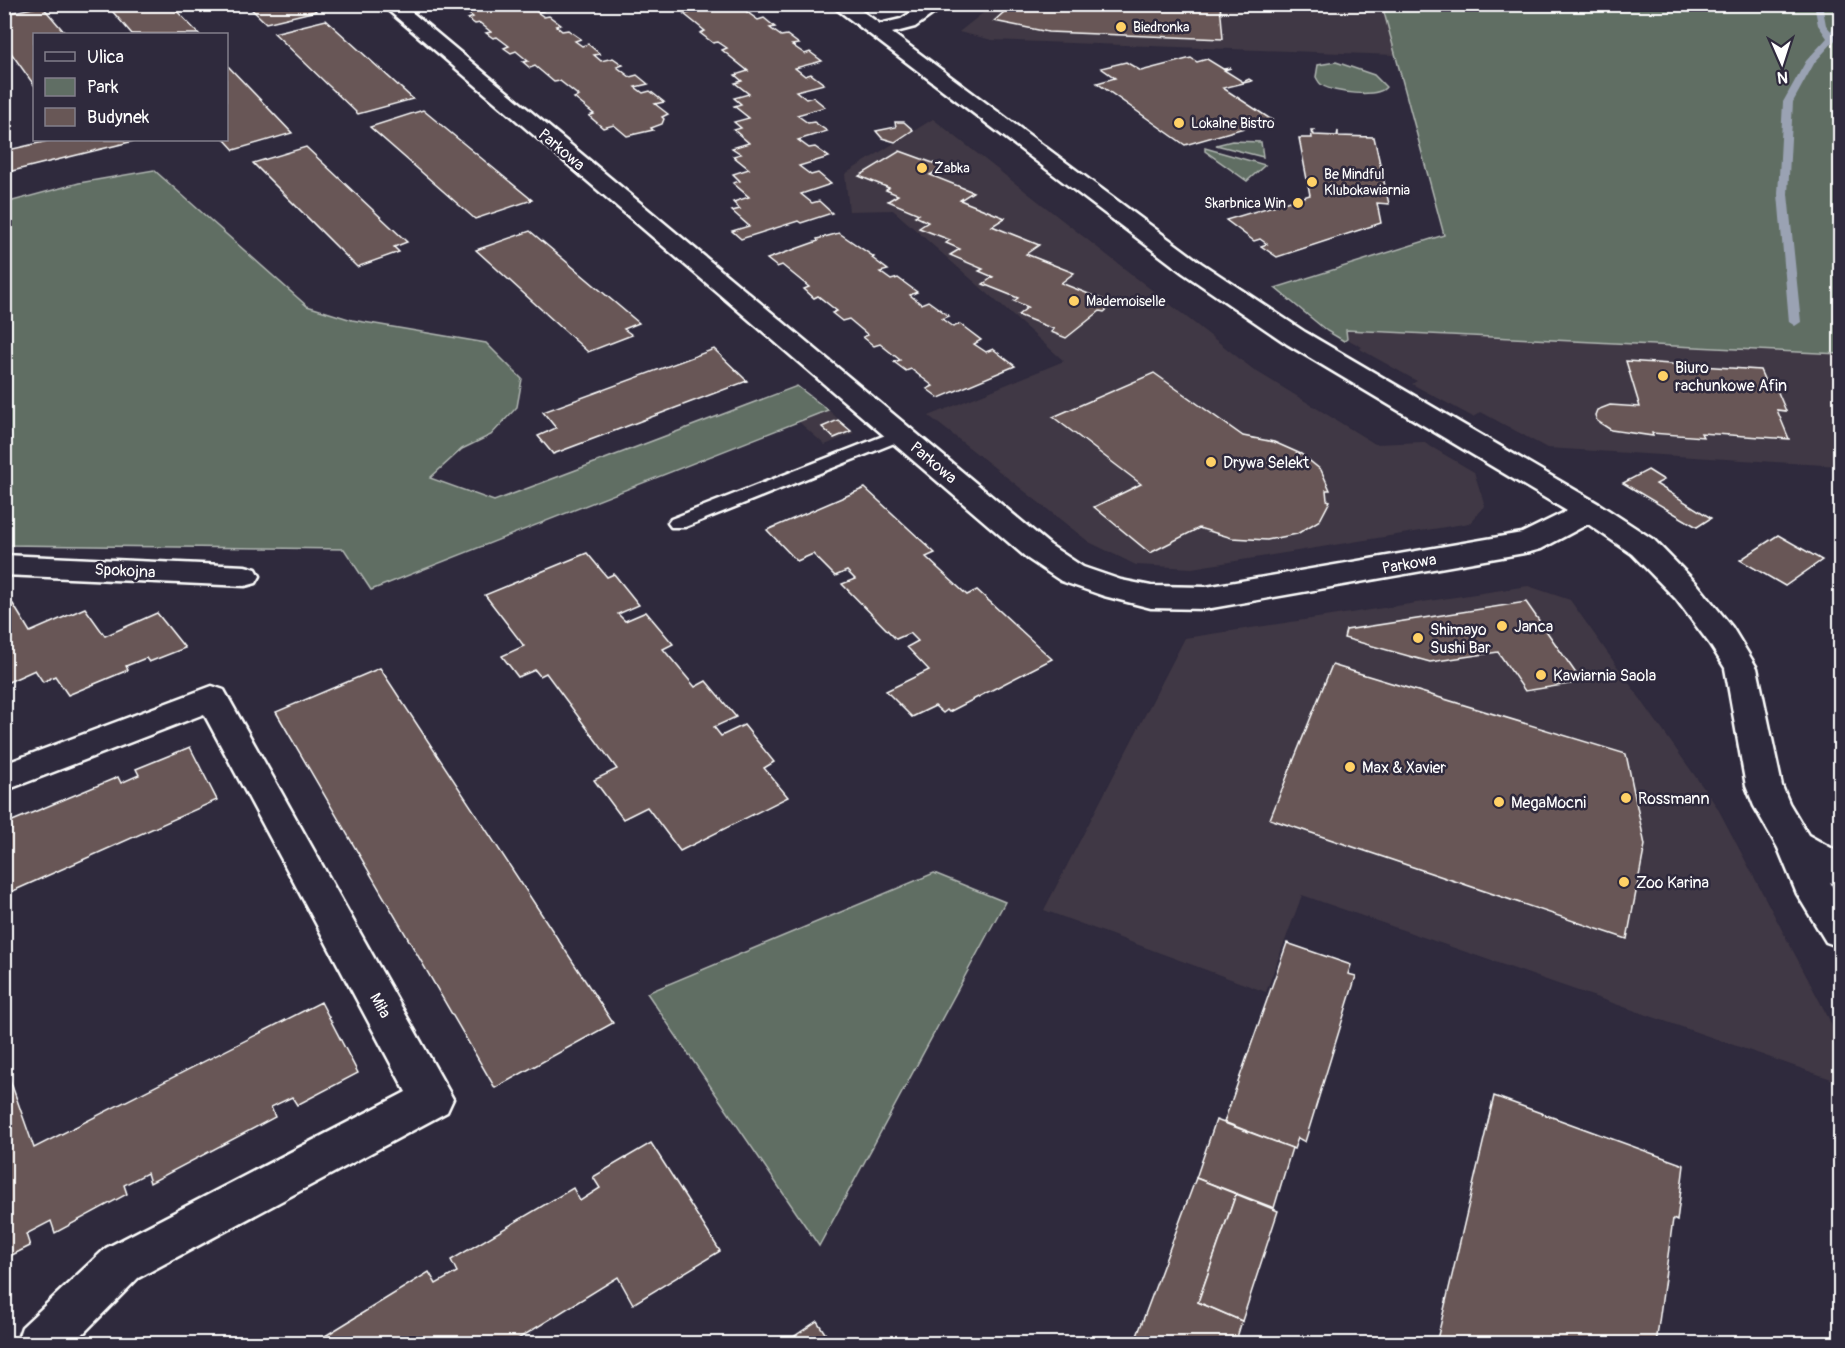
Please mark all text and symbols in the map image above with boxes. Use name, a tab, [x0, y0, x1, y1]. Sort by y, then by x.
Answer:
place label: Biedronka	[1133, 19, 1190, 36]
marker: Biedronka	[1114, 20, 1128, 34]
legend	[33, 33, 228, 141]
north arrow	[1752, 33, 1812, 93]
text: Ulica	[87, 46, 124, 69]
text: N	[1777, 67, 1789, 87]
text: Park	[87, 76, 119, 99]
text: Budynek	[87, 106, 150, 129]
place label: Lokalne Bistro	[1191, 115, 1275, 132]
marker: Lokalne Bistro	[1172, 116, 1186, 130]
street label: Parkowa	[534, 125, 589, 175]
place label: Żabka	[934, 160, 970, 177]
marker: Żabka	[915, 161, 929, 175]
place label: Be Mindful Klubokawiarnia	[1324, 166, 1410, 199]
marker: Be Mindful Klubokawiarnia	[1305, 175, 1319, 189]
place label: Skarbnica Win	[1204, 195, 1286, 212]
marker: Skarbnica Win	[1291, 196, 1305, 210]
place label: Mademoiselle	[1086, 293, 1166, 310]
marker: Mademoiselle	[1067, 294, 1081, 308]
place label: Biuro rachunkowe Afin	[1675, 358, 1787, 396]
marker: Biuro rachunkowe Afin	[1656, 369, 1670, 383]
street label: Parkowa	[906, 438, 961, 488]
place label: Drywa Selekt	[1223, 453, 1310, 473]
marker: Drywa Selekt	[1204, 455, 1218, 469]
street label: Parkowa	[1381, 549, 1438, 579]
street label: Spokojna	[94, 559, 156, 583]
place label: Janca	[1514, 617, 1553, 637]
marker: Janca	[1495, 619, 1509, 633]
place label: Shimayo Sushi Bar	[1430, 620, 1491, 658]
marker: Shimayo Sushi Bar	[1411, 631, 1425, 645]
place label: Kawiarnia Saola	[1553, 666, 1656, 686]
marker: Kawiarnia Saola	[1534, 668, 1548, 682]
place label: Max & Xavier	[1362, 758, 1446, 778]
marker: Max & Xavier	[1343, 760, 1357, 774]
place label: Rossmann	[1638, 789, 1709, 809]
marker: Rossmann	[1619, 791, 1633, 805]
place label: MegaMocni	[1511, 793, 1586, 813]
marker: MegaMocni	[1492, 795, 1506, 809]
place label: Zoo Karina	[1636, 873, 1709, 893]
marker: Zoo Karina	[1617, 875, 1631, 889]
street label: Miła	[365, 989, 395, 1022]

